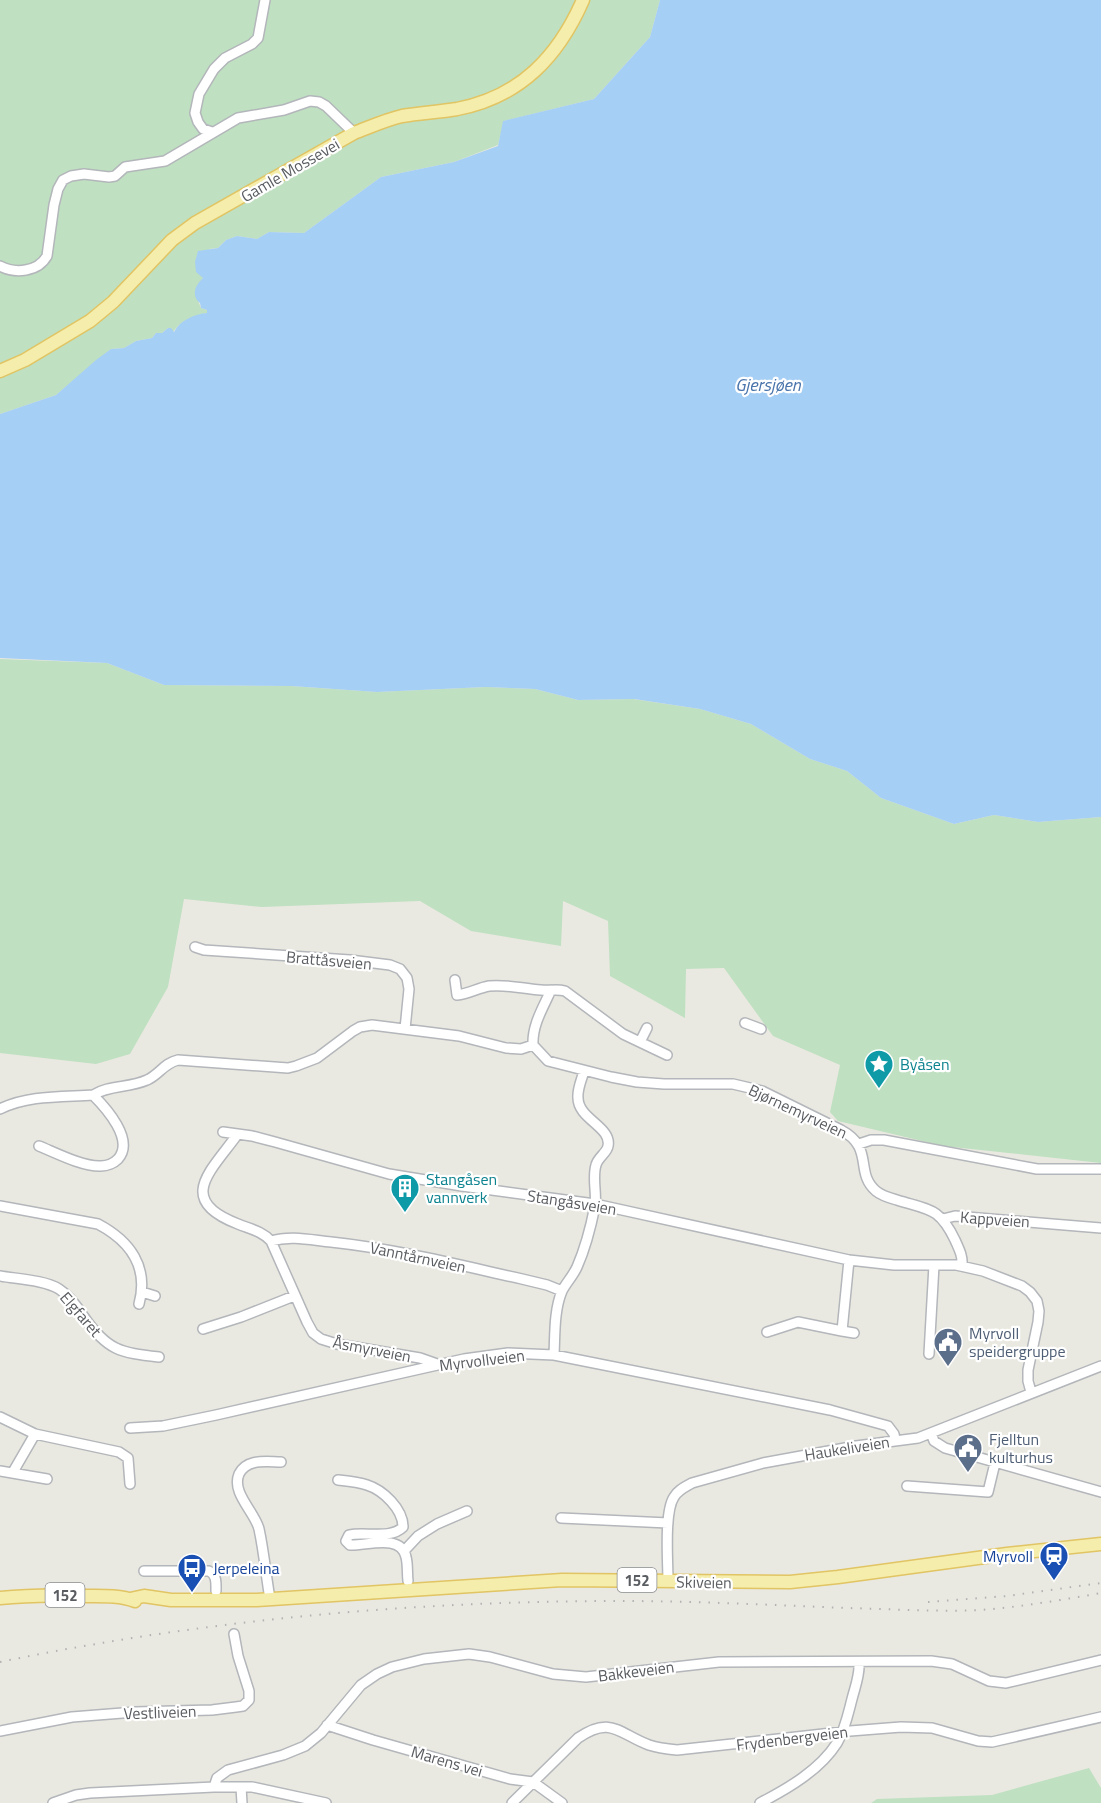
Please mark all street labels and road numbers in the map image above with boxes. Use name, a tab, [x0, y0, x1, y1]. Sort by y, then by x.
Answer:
street label: Gamle Mossevei	[236, 132, 344, 208]
street label: Brattåsveien	[285, 944, 373, 976]
street label: Bjørnemyrveien	[745, 1078, 851, 1144]
street label: Stangåsveien	[526, 1183, 618, 1221]
street label: Kappveien	[959, 1205, 1031, 1233]
street label: Vanntårnveien	[368, 1235, 468, 1279]
street label: Elgfaret	[55, 1286, 108, 1342]
street label: Åsmyrveien	[331, 1330, 413, 1368]
street label: Myrvollveien	[438, 1343, 526, 1377]
street label: Haukeliveien	[803, 1429, 891, 1467]
road number: 152	[618, 1568, 656, 1592]
street label: Skiveien	[676, 1570, 732, 1594]
road number: 152	[46, 1583, 84, 1607]
street label: Bakkeveien	[596, 1654, 676, 1688]
street label: Vestliveien	[123, 1699, 197, 1725]
street label: Frydenbergveien	[735, 1719, 849, 1757]
street label: Marens vei	[408, 1739, 486, 1783]

